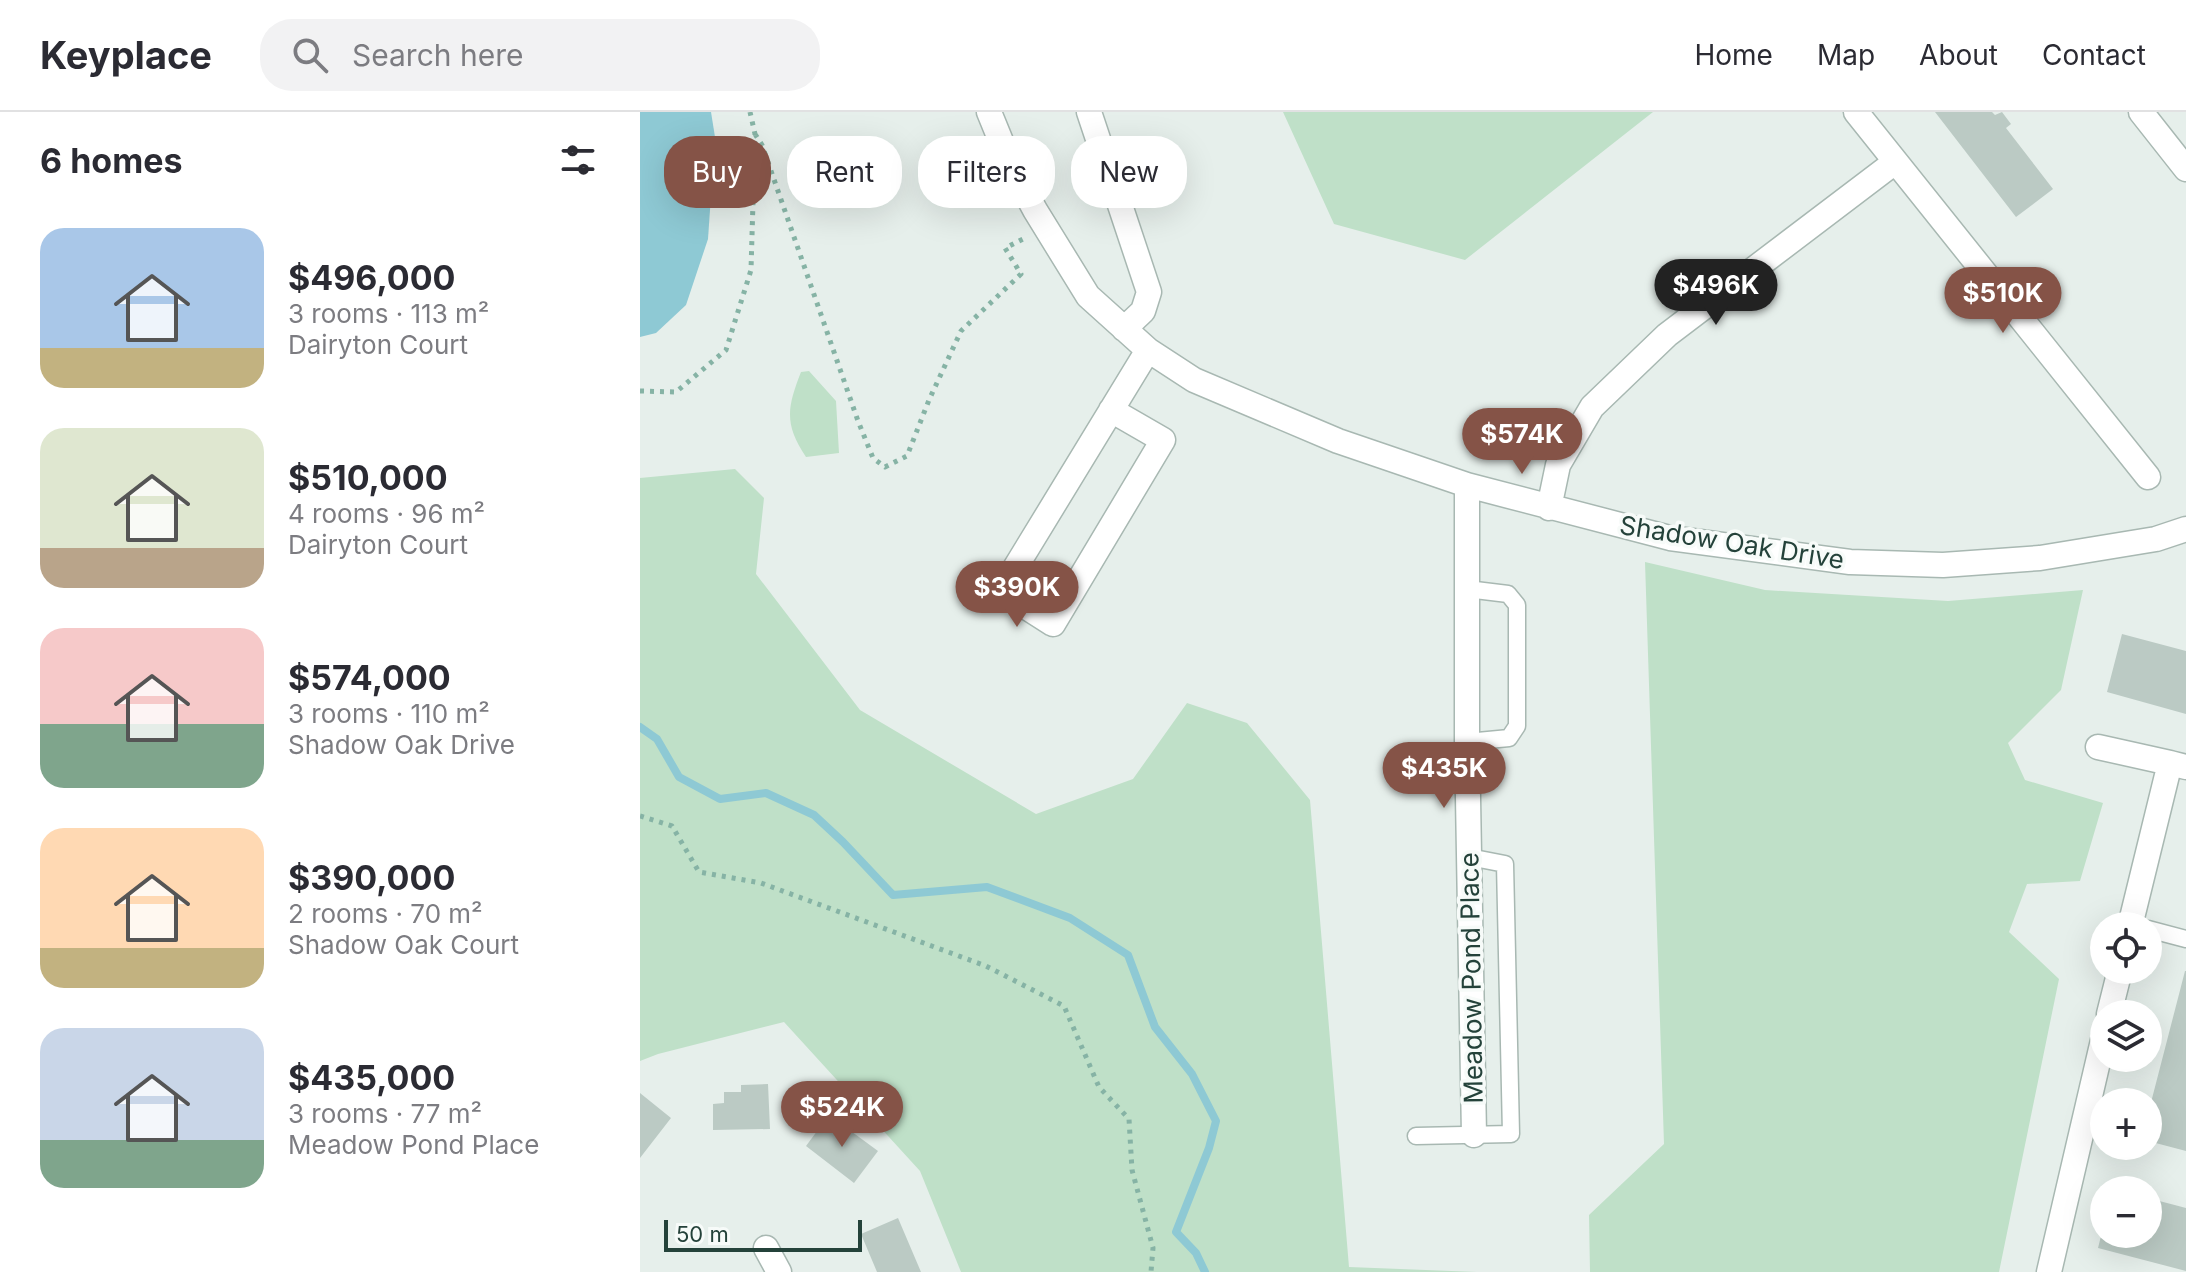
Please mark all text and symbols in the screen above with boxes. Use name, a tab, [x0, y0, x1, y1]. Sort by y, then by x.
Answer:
search box	[260, 19, 820, 91]
text: Keyplace	[40, 32, 212, 78]
icon: search	[288, 33, 332, 77]
text: Search here	[352, 37, 523, 73]
text: Home	[1694, 38, 1773, 72]
text: Map	[1817, 38, 1875, 72]
text: About	[1919, 38, 1998, 72]
text: Contact	[2042, 38, 2146, 72]
chip: Buy	[664, 136, 771, 208]
chip: Rent	[787, 136, 902, 208]
chip: Filters	[918, 136, 1055, 208]
chip: New	[1071, 136, 1187, 208]
icon: filters	[556, 138, 600, 182]
text: 6 homes	[40, 140, 182, 181]
text: $496,000	[288, 257, 456, 298]
pin: $496K	[1660, 259, 1772, 327]
icon: home	[104, 260, 200, 356]
pin: $510K	[1947, 267, 2059, 335]
text: $496K	[1672, 269, 1760, 300]
text: $510K	[1962, 277, 2044, 308]
text: 3 rooms · 113 m²	[288, 298, 489, 329]
text: Dairyton Court	[288, 329, 468, 360]
pin: $574K	[1466, 408, 1578, 476]
text: $574K	[1480, 418, 1564, 449]
text: $510,000	[288, 457, 448, 498]
icon: home	[104, 460, 200, 556]
text: 4 rooms · 96 m²	[288, 498, 485, 529]
street label: Shadow Oak Drive	[1618, 509, 1846, 575]
text: Dairyton Court	[288, 529, 468, 560]
pin: $390K	[961, 561, 1073, 629]
text: $390K	[974, 571, 1060, 602]
text: $574,000	[288, 657, 451, 698]
icon: home	[104, 660, 200, 756]
text: 3 rooms · 110 m²	[288, 698, 490, 729]
text: Shadow Oak Drive	[288, 729, 515, 760]
pin: $435K	[1388, 742, 1500, 810]
text: $435K	[1401, 752, 1487, 783]
street label: Meadow Pond Place	[1453, 852, 1489, 1104]
text: $390,000	[288, 857, 455, 898]
icon: home	[104, 860, 200, 956]
text: 2 rooms · 70 m²	[288, 898, 483, 929]
map controls	[2090, 912, 2162, 1248]
button: locate	[2090, 912, 2162, 984]
text: Shadow Oak Court	[288, 929, 519, 960]
button: layers	[2090, 1000, 2162, 1072]
text: $435,000	[288, 1057, 455, 1098]
icon: home	[104, 1060, 200, 1156]
pin: $524K	[786, 1081, 898, 1149]
button: +	[2090, 1088, 2162, 1160]
text: $524K	[799, 1091, 885, 1122]
text: 3 rooms · 77 m²	[288, 1098, 482, 1129]
text: Meadow Pond Place	[288, 1129, 539, 1160]
button: −	[2090, 1176, 2162, 1248]
scale bar	[664, 1216, 862, 1252]
text: 50 m	[676, 1221, 729, 1247]

